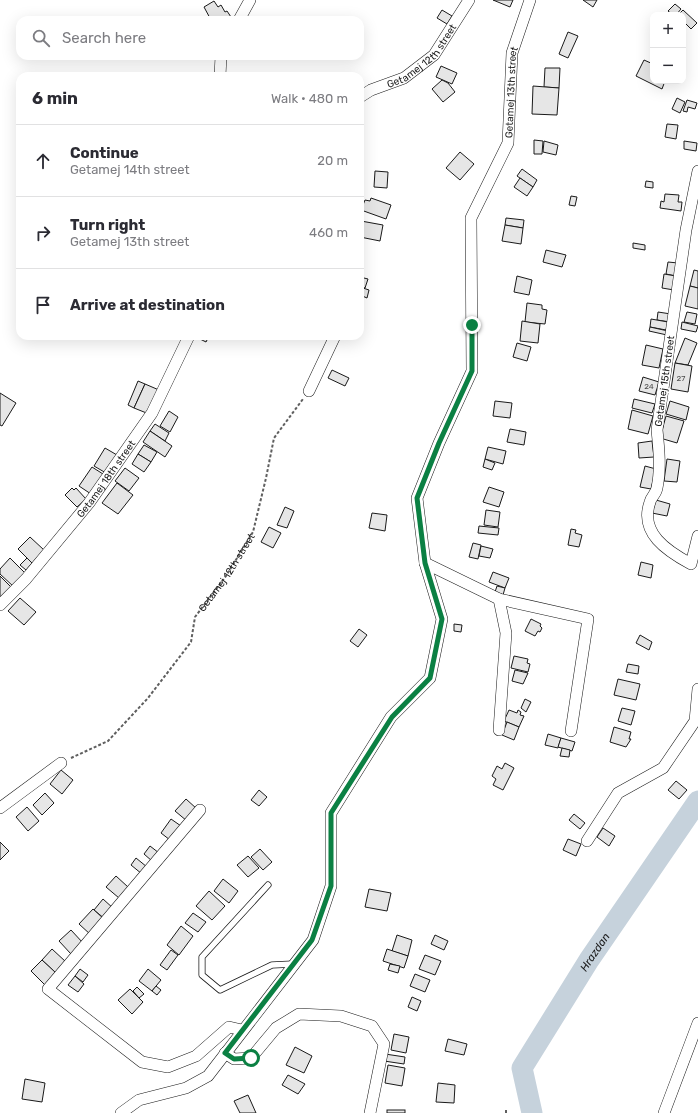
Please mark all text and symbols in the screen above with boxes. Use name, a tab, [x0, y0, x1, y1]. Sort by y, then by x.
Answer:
map controls	[650, 12, 686, 84]
button: +	[650, 12, 686, 48]
search box	[16, 16, 364, 60]
street label: Getamej 12th street	[385, 22, 459, 91]
icon: search	[30, 27, 52, 49]
text: Search here	[62, 29, 146, 47]
street label: Getamej 13th street	[503, 45, 521, 138]
button: −	[650, 48, 686, 84]
text: 6 min	[32, 88, 78, 108]
text: Walk · 480 m	[271, 91, 348, 106]
text: Continue	[70, 144, 139, 162]
icon: ahead	[32, 150, 54, 172]
text: 20 m	[317, 153, 348, 168]
text: Getamej 14th street	[70, 162, 190, 177]
text: Turn right	[70, 216, 145, 234]
icon: right	[32, 222, 54, 244]
text: 460 m	[309, 225, 348, 240]
text: Getamej 13th street	[70, 234, 189, 249]
icon: arrive	[32, 294, 54, 316]
text: Arrive at destination	[70, 296, 225, 314]
route end	[463, 316, 481, 334]
street label: Getamej 15th street	[653, 335, 677, 427]
house number: 27	[677, 374, 685, 383]
house number: 24	[644, 382, 654, 391]
street label: Getamej 18th street	[75, 438, 138, 520]
street label: Getamej 12th street	[196, 531, 258, 614]
water label: Hrazdan	[578, 930, 613, 974]
route start	[242, 1049, 260, 1067]

